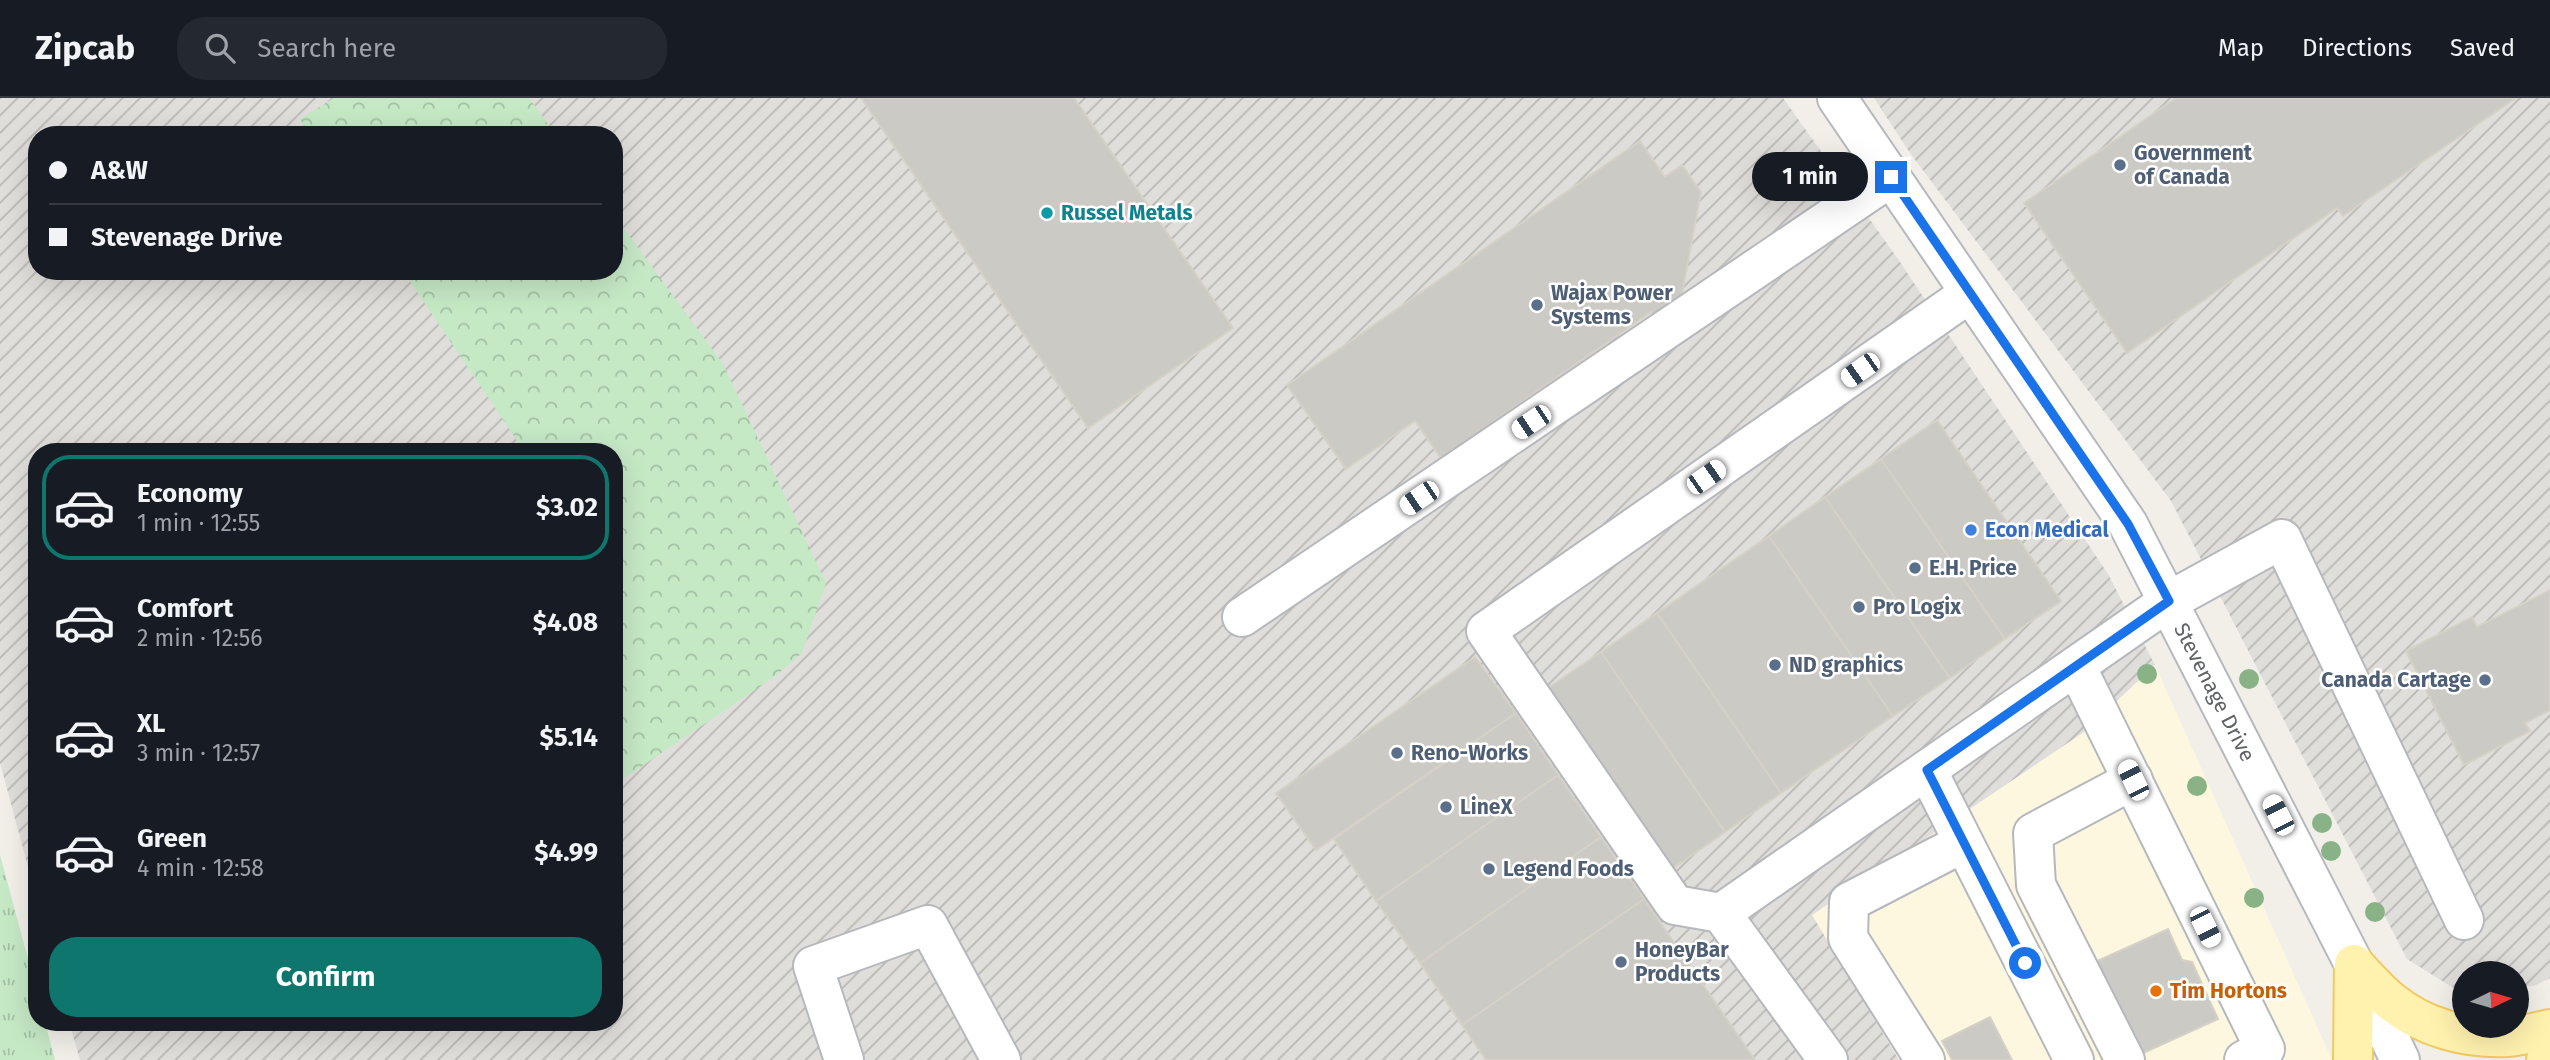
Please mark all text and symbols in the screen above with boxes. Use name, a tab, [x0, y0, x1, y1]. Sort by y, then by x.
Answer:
search box	[177, 17, 667, 80]
text: Zipcab	[35, 28, 135, 68]
icon: search	[201, 29, 239, 67]
text: Search here	[257, 33, 396, 64]
text: Map	[2218, 34, 2264, 62]
text: Directions	[2302, 34, 2412, 62]
text: Saved	[2450, 34, 2515, 62]
place label: Government of Canada	[2134, 140, 2253, 190]
callout: 1 min	[1751, 153, 1867, 202]
text: A&W	[91, 155, 148, 186]
marker: Government of Canada	[2112, 157, 2128, 173]
route end	[1875, 161, 1907, 193]
text: 1 min	[1782, 162, 1838, 190]
place label: Russel Metals	[1061, 200, 1193, 226]
marker: Russel Metals	[1039, 205, 1055, 221]
text: Stevenage Drive	[91, 222, 283, 253]
place label: Wajax Power Systems	[1551, 280, 1673, 330]
marker: Wajax Power Systems	[1529, 297, 1545, 313]
car	[1837, 349, 1884, 391]
car	[1508, 402, 1555, 442]
car	[1683, 456, 1730, 498]
icon: car	[53, 476, 116, 539]
text: Economy	[137, 478, 243, 509]
car	[1396, 478, 1443, 518]
text: $3.02	[536, 492, 598, 523]
text: 1 min · 12:55	[137, 509, 260, 537]
place label: Econ Medical	[1985, 517, 2109, 543]
marker: Econ Medical	[1963, 522, 1979, 538]
place label: E.H. Price	[1929, 555, 2017, 581]
marker: E.H. Price	[1907, 560, 1923, 576]
icon: car	[53, 591, 116, 654]
text: Comfort	[137, 593, 233, 624]
place label: Pro Logix	[1873, 594, 1961, 620]
marker: Pro Logix	[1851, 599, 1867, 615]
text: $4.08	[533, 607, 598, 638]
street label: Stevenage Drive	[2168, 619, 2261, 766]
text: 2 min · 12:56	[137, 624, 263, 652]
place label: ND graphics	[1789, 652, 1903, 678]
marker: ND graphics	[1767, 657, 1783, 673]
place label: Canada Cartage	[2321, 667, 2471, 693]
marker: Canada Cartage	[2477, 672, 2493, 688]
icon: car	[53, 706, 116, 769]
text: XL	[137, 708, 165, 739]
text: $5.14	[539, 722, 598, 753]
text: 3 min · 12:57	[137, 739, 260, 767]
place label: Reno-Works	[1411, 740, 1528, 766]
marker: Reno-Works	[1389, 745, 1405, 761]
car	[2115, 757, 2152, 803]
car	[2260, 792, 2297, 838]
place label: LineX	[1460, 794, 1513, 820]
marker: LineX	[1438, 799, 1454, 815]
icon: car	[53, 821, 116, 884]
text: Green	[137, 823, 207, 854]
text: $4.99	[534, 837, 598, 868]
text: 4 min · 12:58	[137, 854, 264, 882]
place label: Legend Foods	[1503, 856, 1634, 882]
marker: Legend Foods	[1481, 861, 1497, 877]
car	[2187, 904, 2224, 950]
button: Confirm	[49, 937, 602, 1017]
place label: HoneyBar Products	[1635, 937, 1729, 987]
route start	[2009, 947, 2041, 979]
marker: HoneyBar Products	[1613, 954, 1629, 970]
north arrow	[2452, 961, 2529, 1038]
map controls	[2452, 961, 2529, 1038]
place label: Tim Hortons	[2170, 978, 2287, 1004]
marker: Tim Hortons	[2148, 983, 2164, 999]

